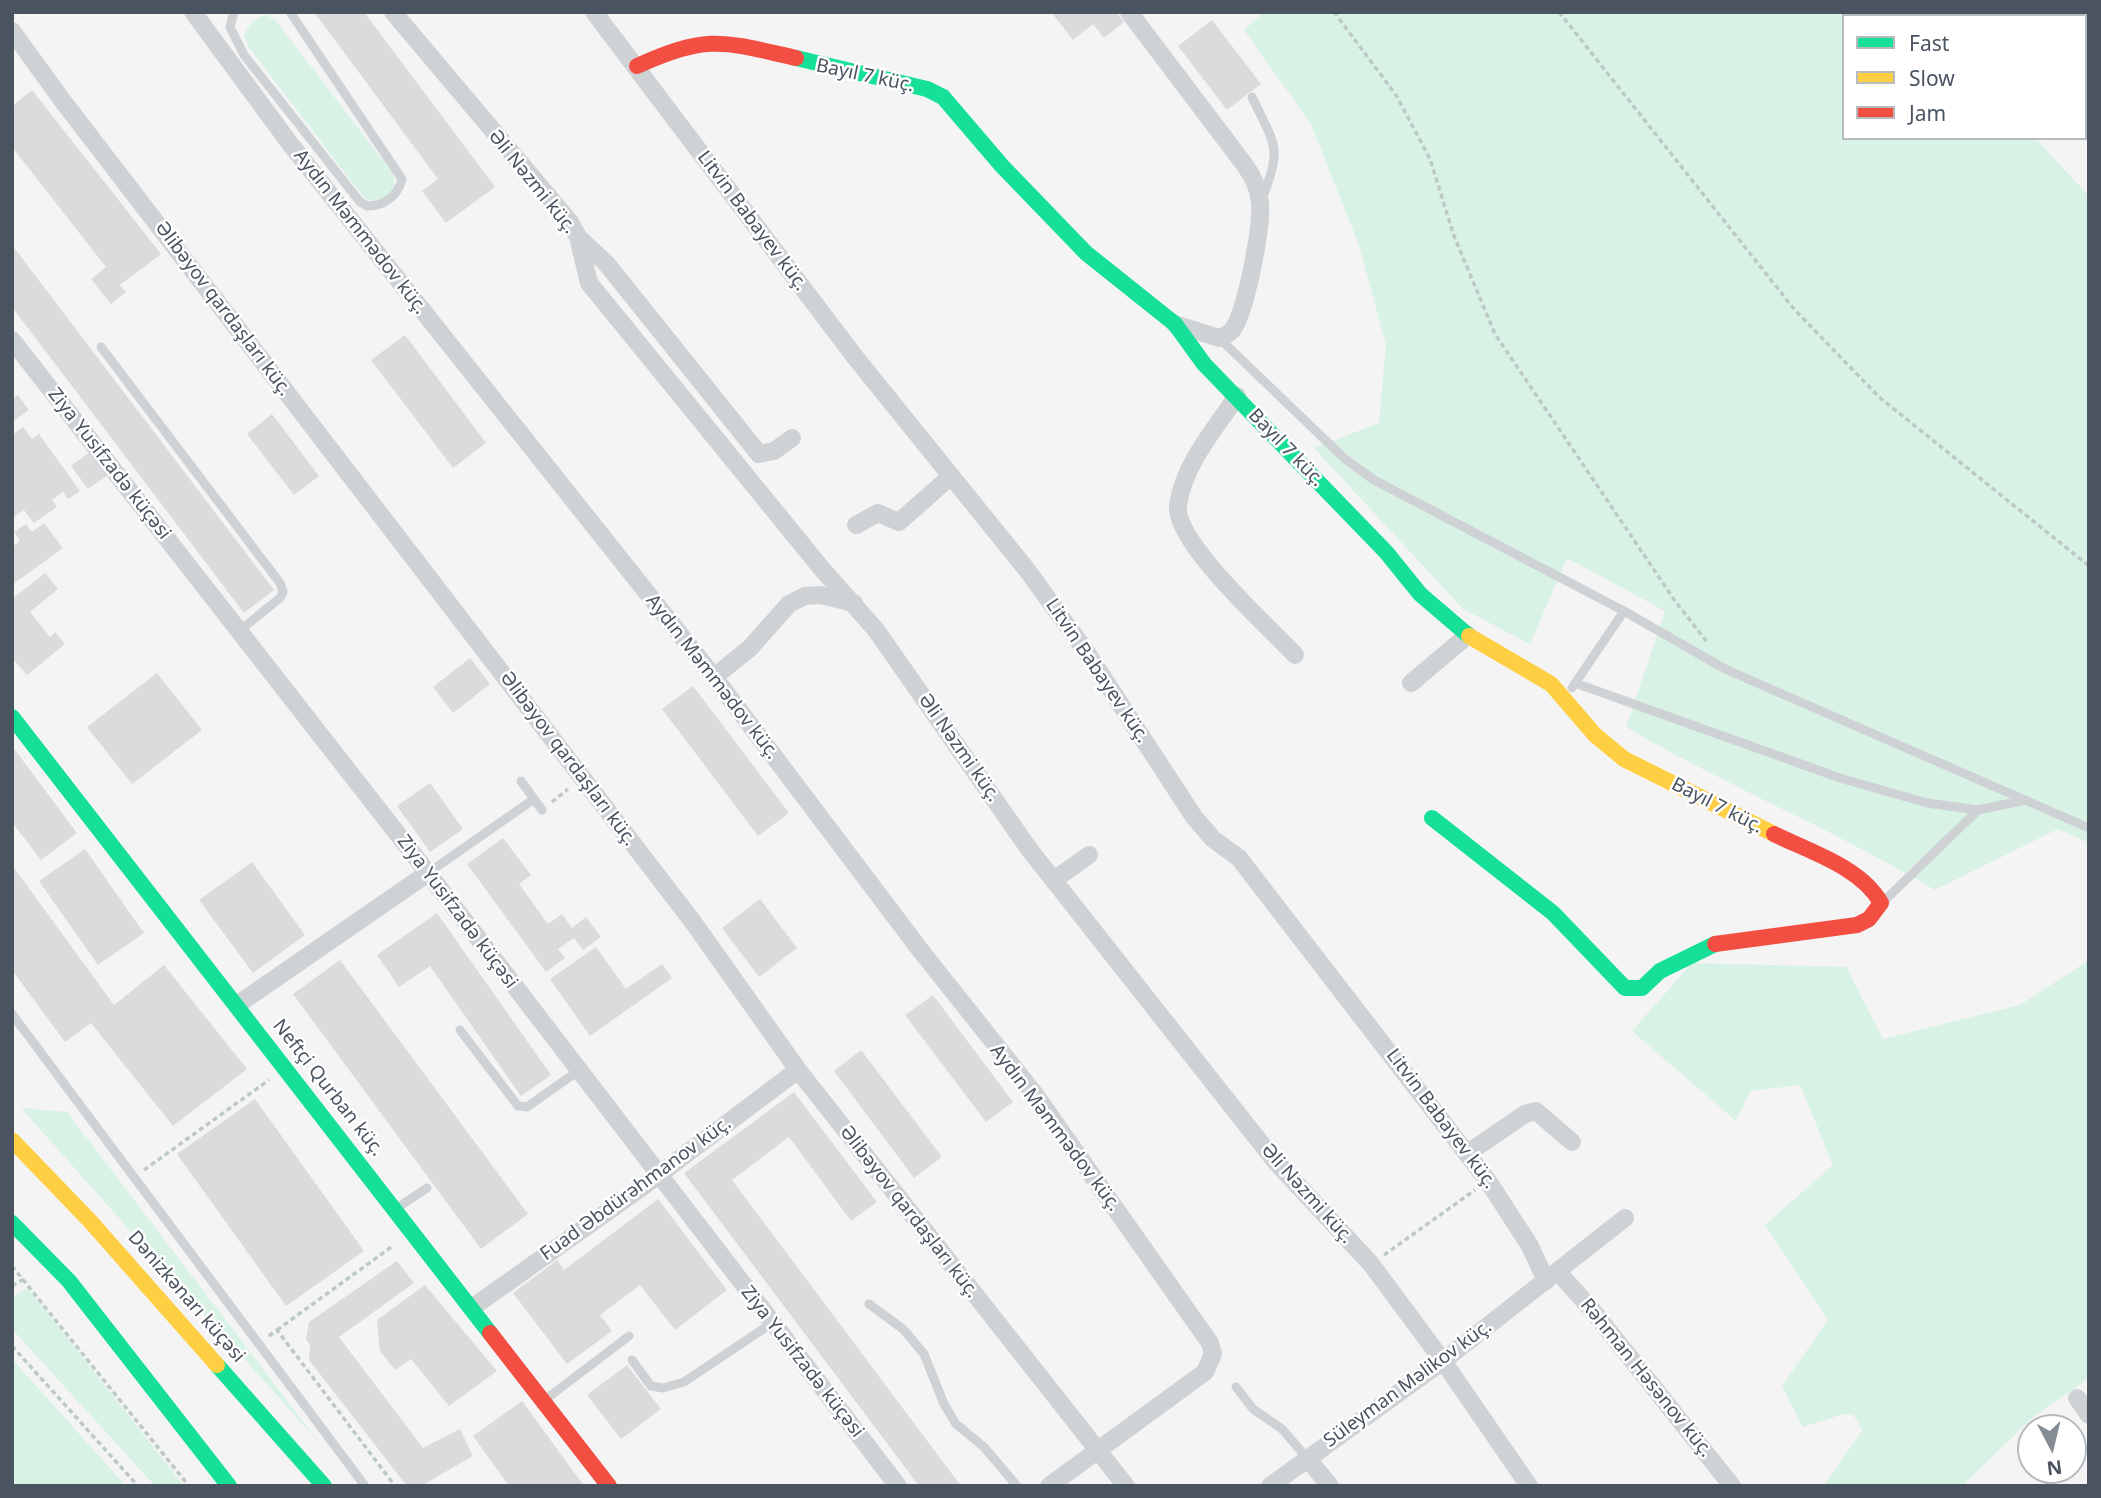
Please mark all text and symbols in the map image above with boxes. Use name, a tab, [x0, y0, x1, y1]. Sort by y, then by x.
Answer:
legend	[1842, 14, 2087, 140]
text: Fast	[1909, 29, 1949, 57]
street label: Bayıl 7 küç.	[814, 55, 916, 97]
text: Slow	[1909, 64, 1955, 92]
text: Jam	[1909, 99, 1946, 127]
street label: Əli Nəzmi küç.	[483, 126, 581, 238]
street label: Aydın Məmmədov küç.	[289, 145, 431, 319]
street label: Litvin Babayev küç.	[692, 147, 812, 295]
street label: Əlibəyov qardaşları küç.	[150, 217, 296, 401]
street label: Ziya Yusifzadə küçəsi	[43, 384, 175, 544]
street label: Bayıl 7 küç.	[1243, 404, 1329, 492]
street label: Aydın Məmmədov küç.	[641, 590, 783, 764]
street label: Litvin Babayev küç.	[1040, 595, 1154, 747]
street label: Əlibəyov qardaşları küç.	[495, 667, 641, 851]
street label: Əli Nəzmi küç.	[913, 690, 1005, 806]
street label: Bayıl 7 küç.	[1668, 773, 1766, 839]
street label: Ziya Yusifzadə küçəsi	[392, 831, 522, 993]
street label: Neftçi Qurban küç.	[268, 1015, 388, 1161]
street label: Aydın Məmmədov küç.	[985, 1040, 1125, 1216]
street label: Litvin Babayev küç.	[1381, 1045, 1501, 1193]
street label: Fuad Əbdürəhmanov küç.	[536, 1112, 736, 1266]
street label: Əlibəyov qardaşları küç.	[835, 1121, 983, 1303]
street label: Əli Nəzmi küç.	[1256, 1139, 1358, 1249]
street label: Dənizkənarı küçəsi	[123, 1227, 249, 1367]
street label: Ziya Yusifzadə küçəsi	[736, 1282, 868, 1442]
street label: Rəhman Həsənov küç.	[1575, 1294, 1717, 1462]
street label: Süleyman Məlikov küç.	[1320, 1315, 1496, 1453]
north arrow	[2017, 1414, 2087, 1484]
text: N	[2045, 1454, 2064, 1482]

